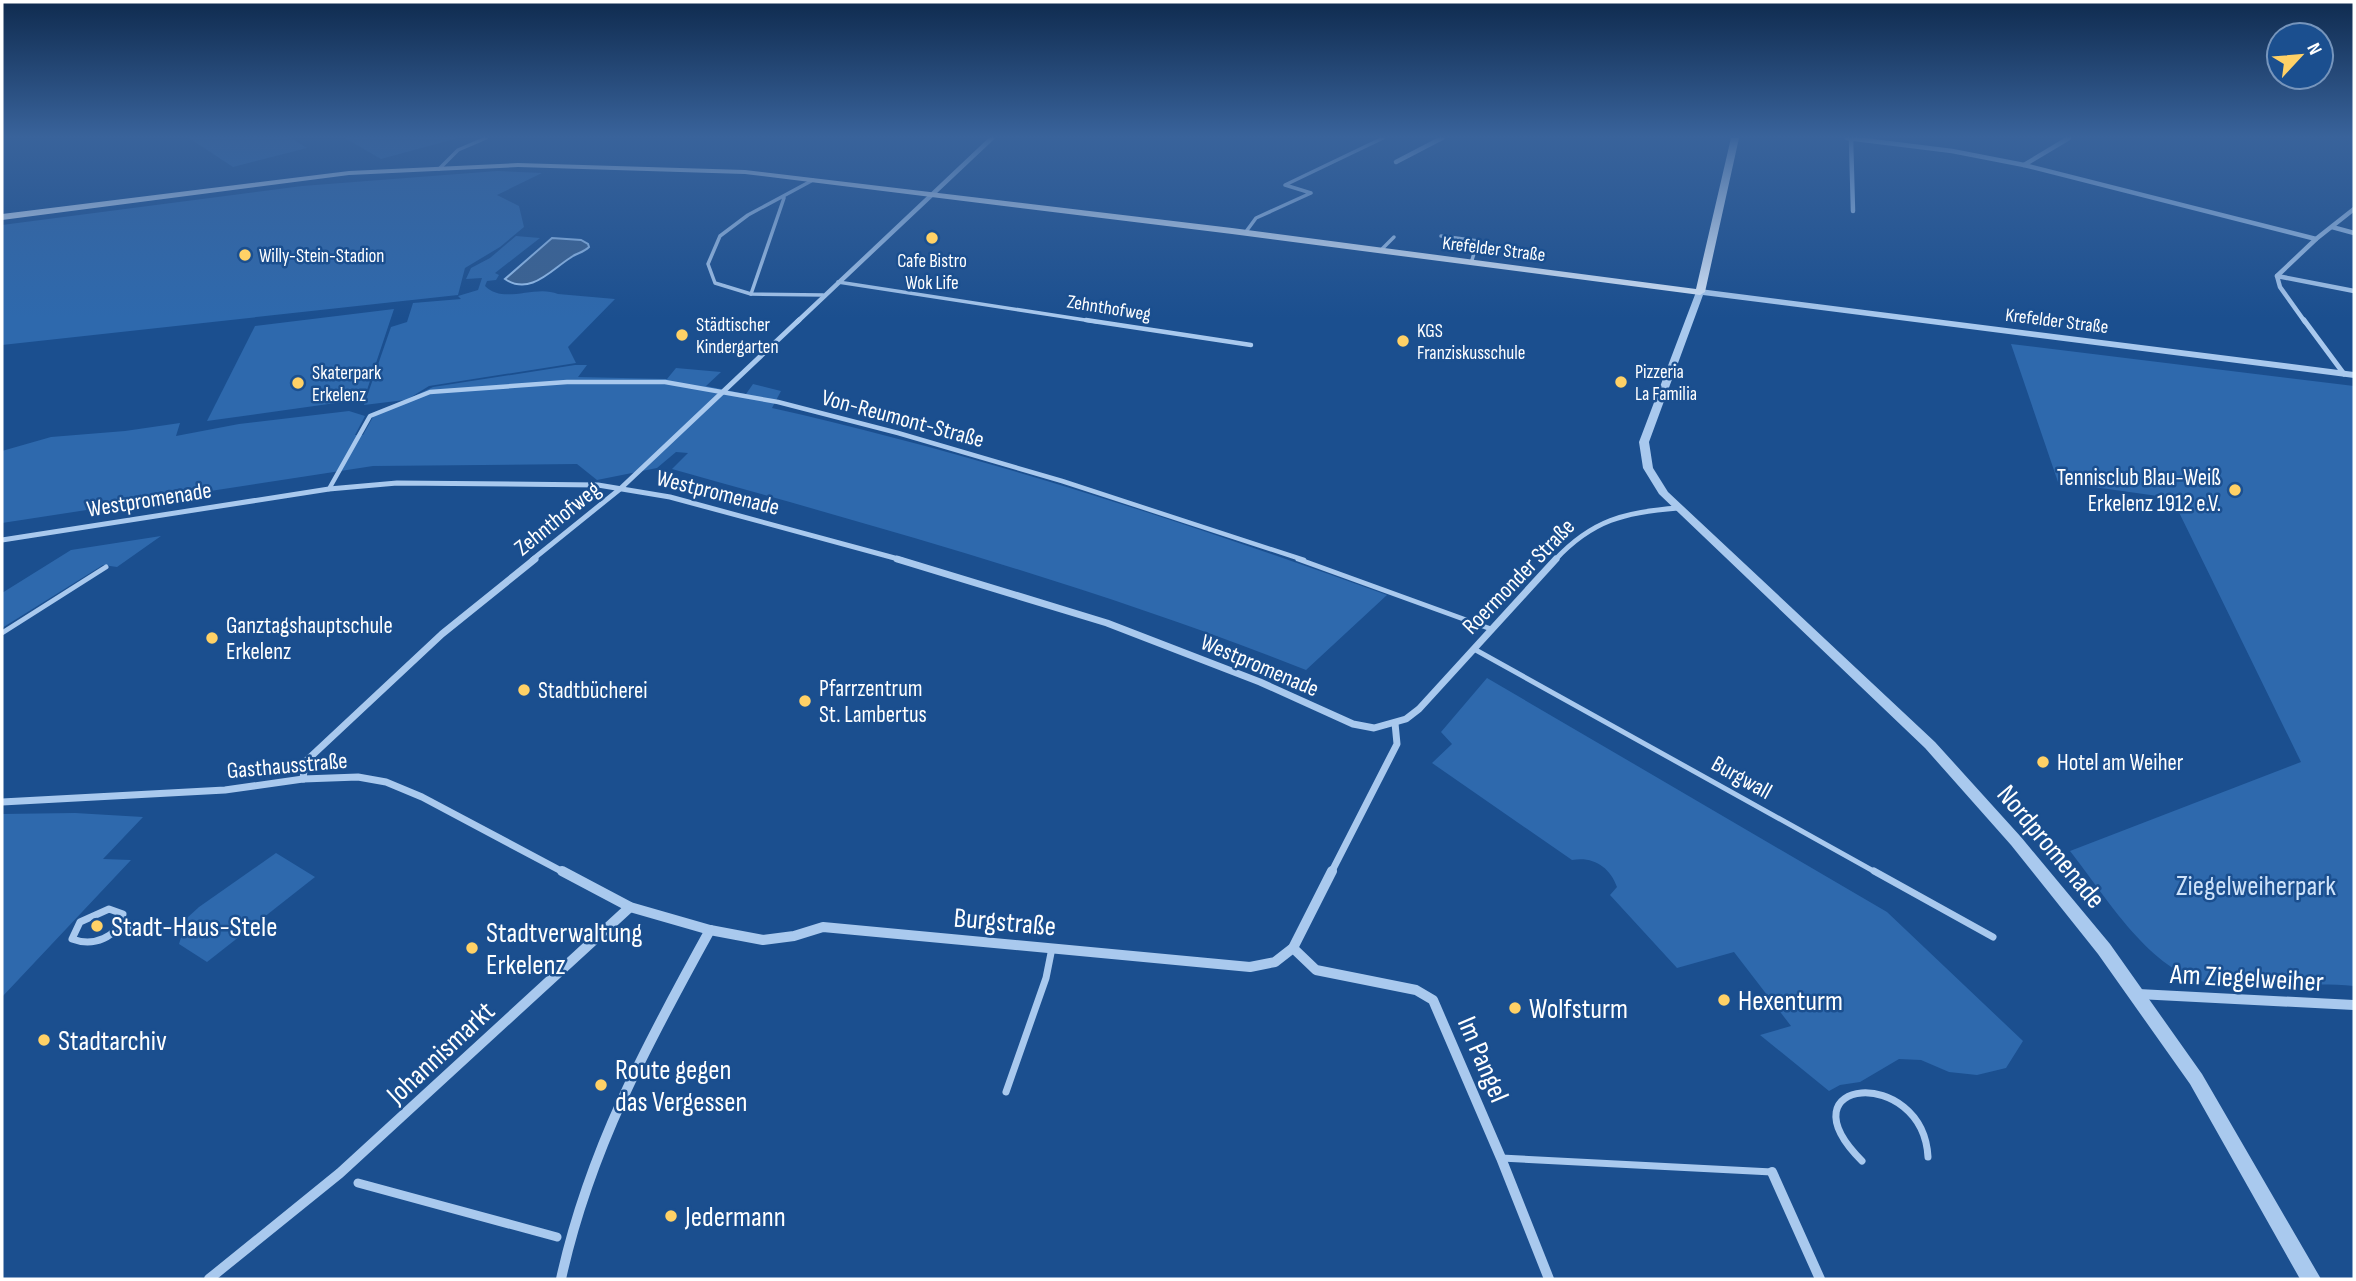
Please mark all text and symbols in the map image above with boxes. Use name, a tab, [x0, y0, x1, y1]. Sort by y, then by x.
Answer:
north arrow	[2265, 21, 2335, 91]
text: N	[2301, 40, 2326, 59]
marker: Cafe Bistro Wok Life	[924, 230, 940, 246]
street label: Krefelder Straße	[1441, 232, 1547, 267]
place label: Willy-Stein-Stadion	[259, 245, 384, 268]
marker: Willy-Stein-Stadion	[237, 247, 253, 263]
place label: Cafe Bistro Wok Life	[897, 250, 967, 295]
street label: Zehnthofweg	[1065, 291, 1153, 327]
street label: Krefelder Straße	[2004, 304, 2110, 339]
place label: Städtischer Kindergarten	[696, 314, 779, 359]
place label: KGS Franziskusschule	[1417, 320, 1525, 365]
marker: Städtischer Kindergarten	[674, 327, 690, 343]
marker: KGS Franziskusschule	[1395, 333, 1411, 349]
place label: Pizzeria La Familia	[1635, 361, 1697, 406]
place label: Skaterpark Erkelenz	[312, 362, 382, 407]
marker: Pizzeria La Familia	[1613, 374, 1629, 390]
marker: Skaterpark Erkelenz	[290, 375, 306, 391]
street label: Von-Reumont-Straße	[818, 384, 987, 454]
street label: Westpromenade	[653, 464, 782, 522]
place label: Tennisclub Blau-Weiß Erkelenz 1912 e.V.	[2057, 464, 2221, 518]
street label: Westpromenade	[85, 476, 214, 524]
street label: Zehnthofweg	[509, 476, 606, 562]
marker: Tennisclub Blau-Weiß Erkelenz 1912 e.V.	[2227, 482, 2243, 498]
street label: Roermonder Straße	[1457, 513, 1581, 640]
place label: Ganztagshauptschule Erkelenz	[226, 612, 393, 666]
street label: Westpromenade	[1196, 628, 1323, 703]
marker: Ganztagshauptschule Erkelenz	[204, 630, 220, 646]
place label: Pfarrzentrum St. Lambertus	[819, 675, 927, 729]
place label: Stadtbücherei	[538, 677, 647, 705]
marker: Stadtbücherei	[516, 682, 532, 698]
marker: Pfarrzentrum St. Lambertus	[797, 693, 813, 709]
street label: Gasthausstraße	[226, 747, 349, 785]
place label: Hotel am Weiher	[2057, 749, 2184, 777]
street label: Burgwall	[1706, 750, 1777, 806]
marker: Hotel am Weiher	[2035, 754, 2051, 770]
street label: Nordpromenade	[1990, 779, 2112, 915]
park label: Ziegelweiherpark	[2176, 870, 2336, 903]
street label: Burgstraße	[952, 902, 1057, 943]
place label: Stadt-Haus-Stele	[111, 911, 278, 944]
place label: Stadtverwaltung Erkelenz	[486, 917, 643, 982]
marker: Stadt-Haus-Stele	[89, 918, 105, 934]
marker: Stadtverwaltung Erkelenz	[464, 940, 480, 956]
street label: Am Ziegelweiher	[2168, 958, 2325, 999]
place label: Hexenturm	[1738, 985, 1843, 1018]
marker: Hexenturm	[1716, 992, 1732, 1008]
place label: Wolfsturm	[1529, 993, 1628, 1026]
street label: Johannismarkt	[380, 995, 502, 1112]
marker: Wolfsturm	[1507, 1000, 1523, 1016]
street label: Im Pangel	[1450, 1012, 1515, 1107]
place label: Stadtarchiv	[58, 1025, 167, 1058]
marker: Stadtarchiv	[36, 1032, 52, 1048]
place label: Route gegen das Vergessen	[615, 1054, 748, 1119]
marker: Route gegen das Vergessen	[593, 1077, 609, 1093]
place label: Jedermann	[684, 1201, 786, 1234]
marker: Jedermann	[663, 1208, 679, 1224]

